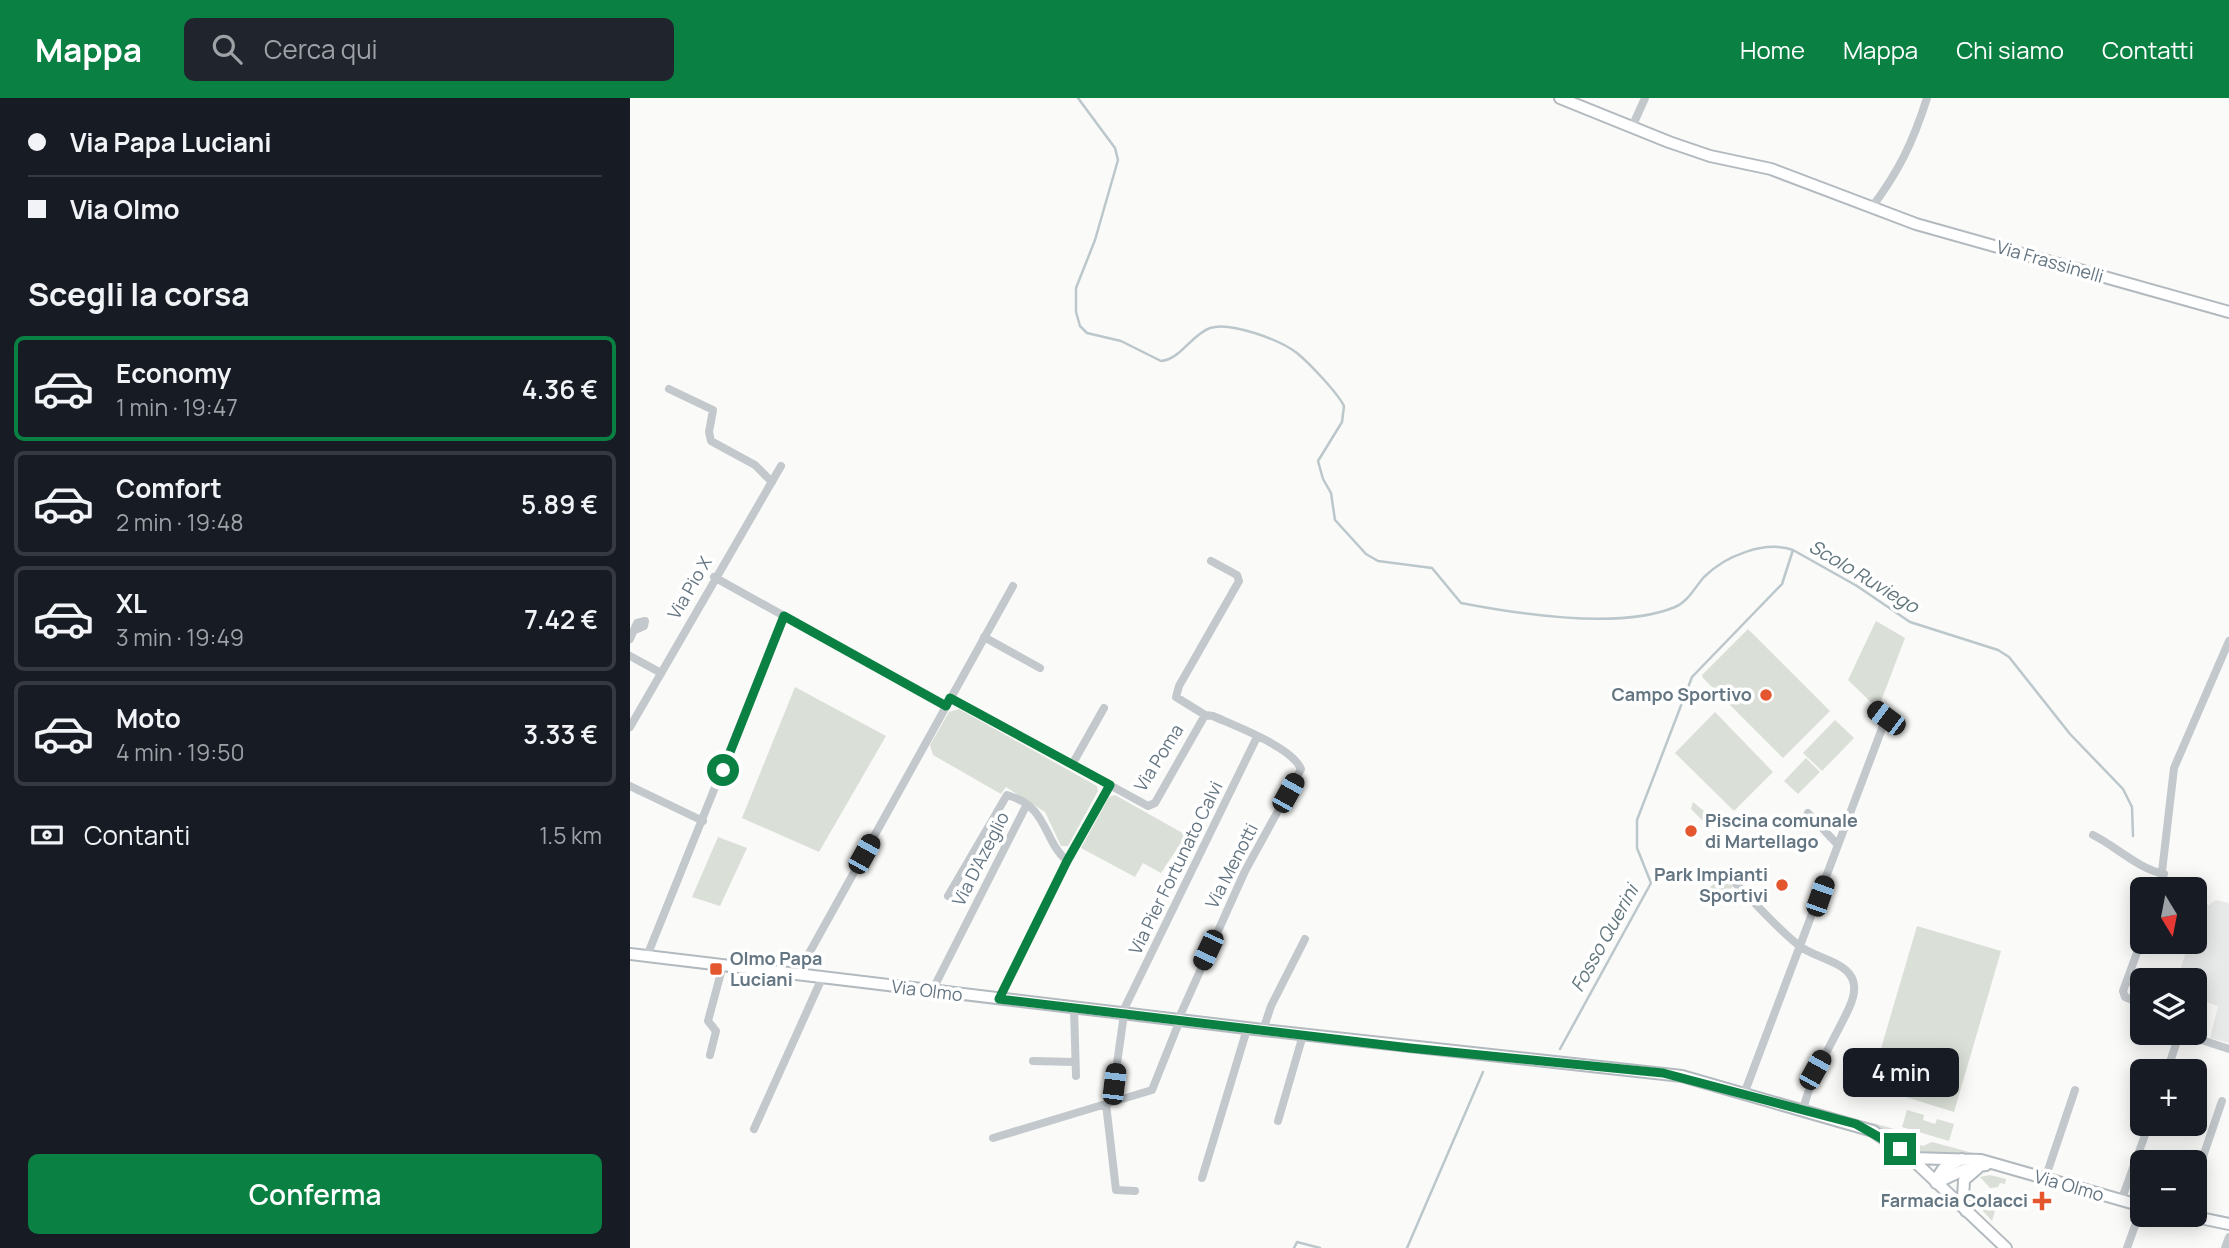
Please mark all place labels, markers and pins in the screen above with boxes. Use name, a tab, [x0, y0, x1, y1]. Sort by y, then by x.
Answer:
place label: Campo Sportivo	[1612, 682, 1752, 706]
marker: Campo Sportivo	[1758, 687, 1774, 703]
place label: Piscina comunale di Martellago	[1705, 808, 1858, 853]
marker: Piscina comunale di Martellago	[1683, 823, 1699, 839]
place label: Park Impianti Sportivi	[1654, 862, 1768, 907]
marker: Park Impianti Sportivi	[1774, 877, 1790, 893]
place label: Olmo Papa Luciani	[730, 946, 822, 991]
marker: Olmo Papa Luciani	[708, 961, 724, 977]
place label: Farmacia Colacci	[1881, 1188, 2028, 1212]
marker: Farmacia Colacci	[2034, 1193, 2050, 1209]

